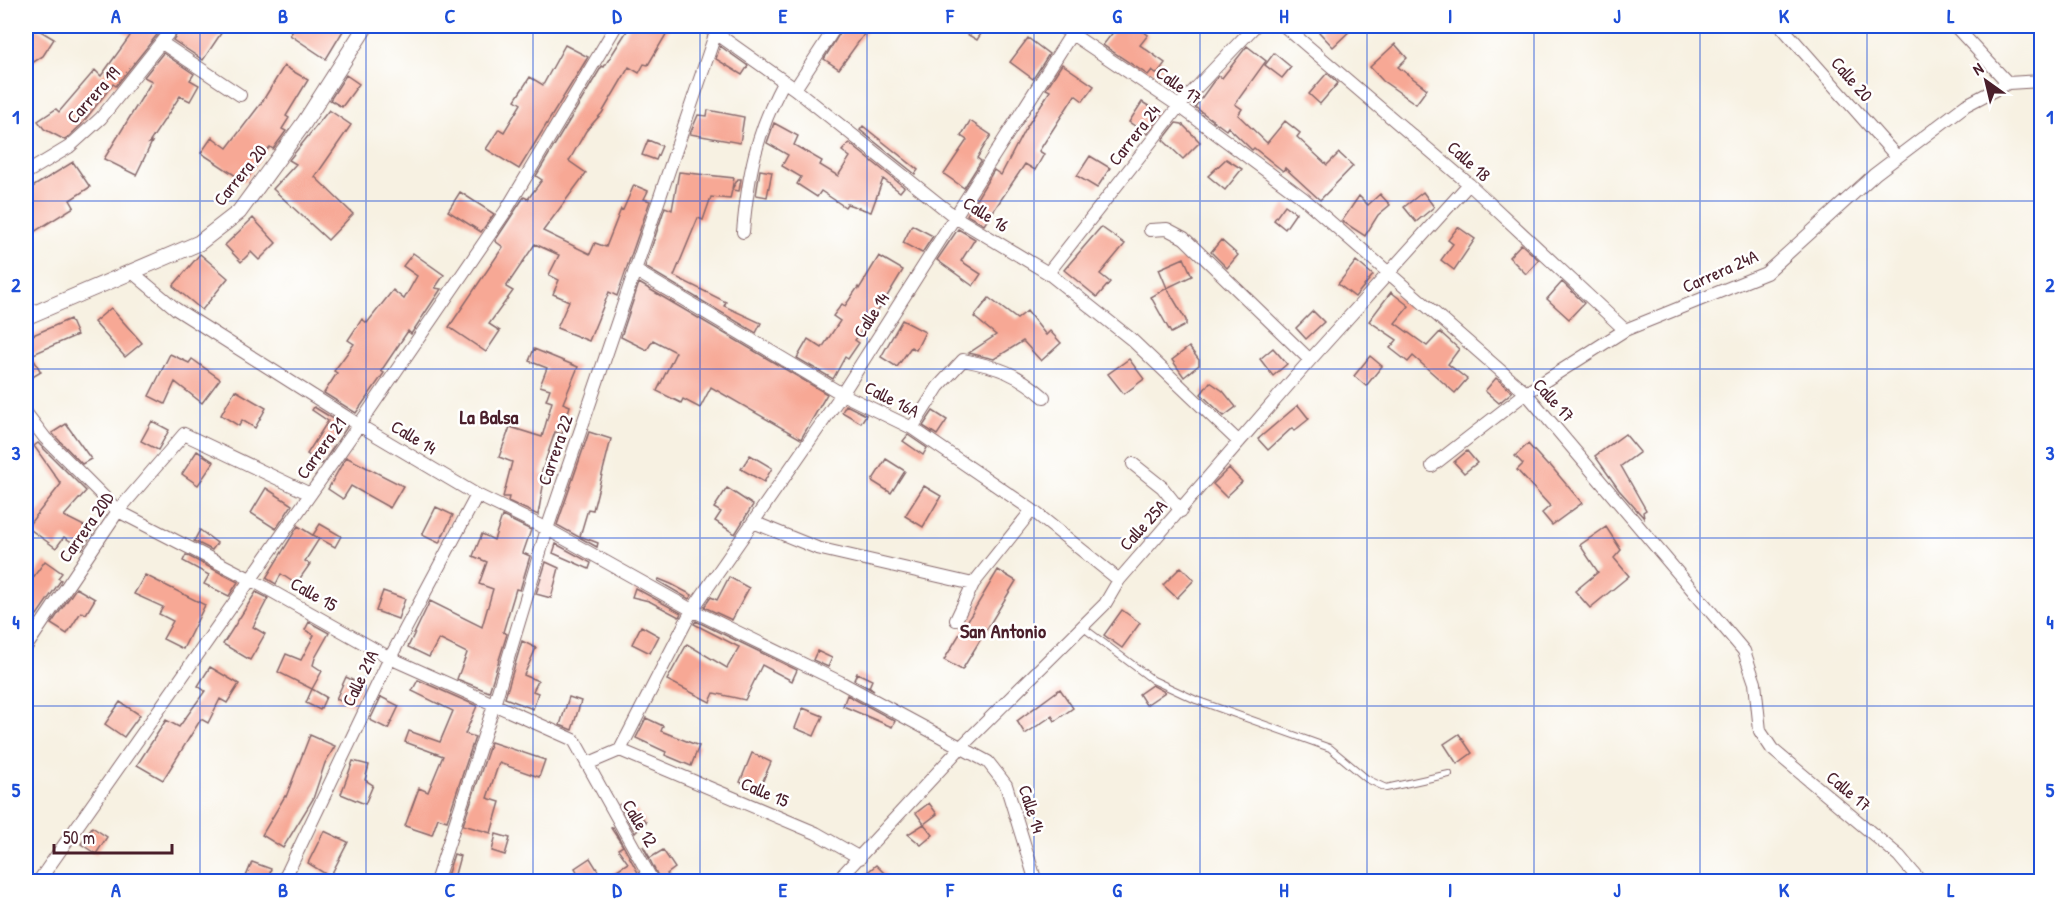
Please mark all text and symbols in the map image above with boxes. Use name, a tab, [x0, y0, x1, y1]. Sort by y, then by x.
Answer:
text: A	[111, 2, 121, 29]
text: B	[278, 2, 288, 29]
text: C	[445, 2, 456, 29]
text: D	[612, 2, 622, 29]
text: E	[779, 2, 788, 29]
text: F	[945, 2, 955, 29]
text: G	[1112, 2, 1122, 29]
text: H	[1279, 2, 1289, 29]
text: I	[1448, 2, 1452, 29]
text: J	[1613, 2, 1621, 29]
text: K	[1779, 2, 1790, 29]
text: L	[1947, 2, 1955, 29]
street label: Calle 20	[1825, 51, 1879, 107]
north arrow	[1956, 51, 2016, 111]
text: N	[1968, 57, 1988, 80]
street label: Calle 17	[1151, 60, 1207, 110]
street label: Carrera 19	[61, 61, 126, 129]
street label: Carrera 24	[1102, 99, 1166, 171]
text: 1	[12, 103, 20, 130]
text: 1	[2046, 103, 2054, 130]
street label: Calle 18	[1442, 135, 1496, 187]
street label: Carrera 20	[207, 139, 273, 211]
street label: Calle 16	[958, 190, 1014, 238]
street label: Carrera 24A	[1678, 243, 1762, 299]
text: 2	[11, 271, 21, 298]
text: 2	[2045, 271, 2055, 298]
street label: Calle 14	[847, 287, 895, 342]
street label: Calle 17	[1528, 373, 1581, 428]
street label: Calle 16A	[860, 375, 924, 424]
district label: La Balsa	[460, 403, 519, 430]
street label: Carrera 22	[531, 411, 579, 489]
street label: Carrera 21	[290, 412, 352, 484]
street label: Calle 14	[386, 414, 442, 461]
text: 3	[12, 439, 21, 466]
text: 3	[2046, 439, 2055, 466]
street label: Carrera 20D	[52, 486, 120, 567]
street label: Calle 25A	[1113, 494, 1173, 556]
street label: Calle 15	[286, 571, 342, 617]
text: 4	[12, 608, 20, 635]
text: 4	[2046, 608, 2054, 635]
district label: San Antonio	[960, 617, 1046, 644]
street label: Calle 21A	[336, 645, 384, 710]
street label: Calle 17	[1821, 765, 1877, 817]
street label: Calle 15	[737, 771, 793, 813]
text: 5	[12, 776, 21, 803]
text: 5	[2046, 776, 2055, 803]
street label: Calle 14	[1012, 782, 1052, 837]
street label: Calle 12	[616, 795, 664, 852]
scale bar	[54, 817, 172, 855]
text: 50 m	[63, 825, 95, 850]
text: A	[111, 876, 121, 903]
text: B	[278, 876, 288, 903]
text: C	[445, 876, 456, 903]
text: D	[612, 876, 622, 903]
text: E	[779, 876, 788, 903]
text: F	[945, 876, 955, 903]
text: G	[1112, 876, 1122, 903]
text: H	[1279, 876, 1289, 903]
text: I	[1448, 876, 1452, 903]
text: J	[1613, 876, 1621, 903]
text: K	[1779, 876, 1790, 903]
text: L	[1947, 876, 1955, 903]

